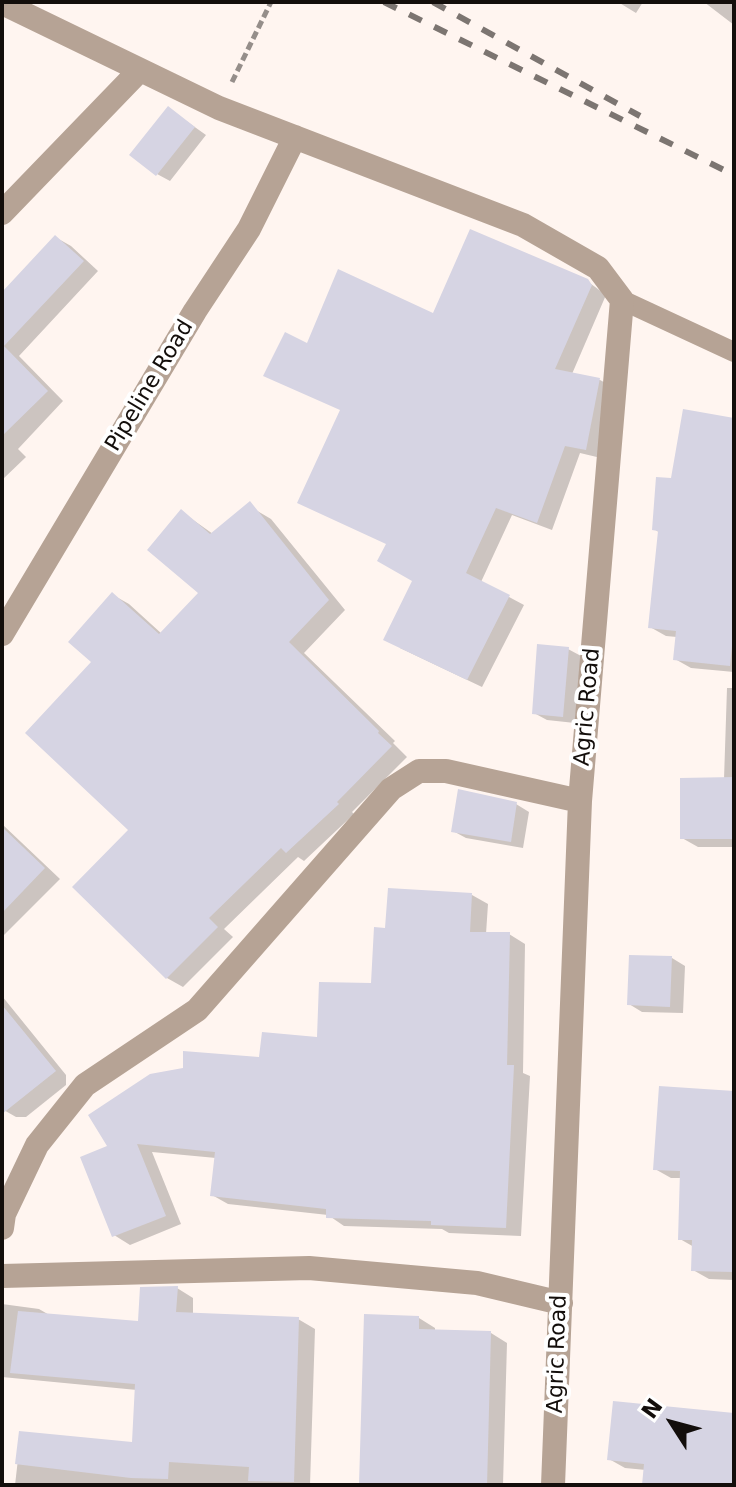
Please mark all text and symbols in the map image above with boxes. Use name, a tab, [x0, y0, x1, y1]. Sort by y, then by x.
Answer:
street label: Pipeline Road	[100, 316, 200, 456]
street label: Agric Road	[570, 647, 606, 767]
street label: Agric Road	[543, 1294, 573, 1414]
north arrow	[632, 1383, 712, 1463]
text: N	[637, 1394, 668, 1423]

